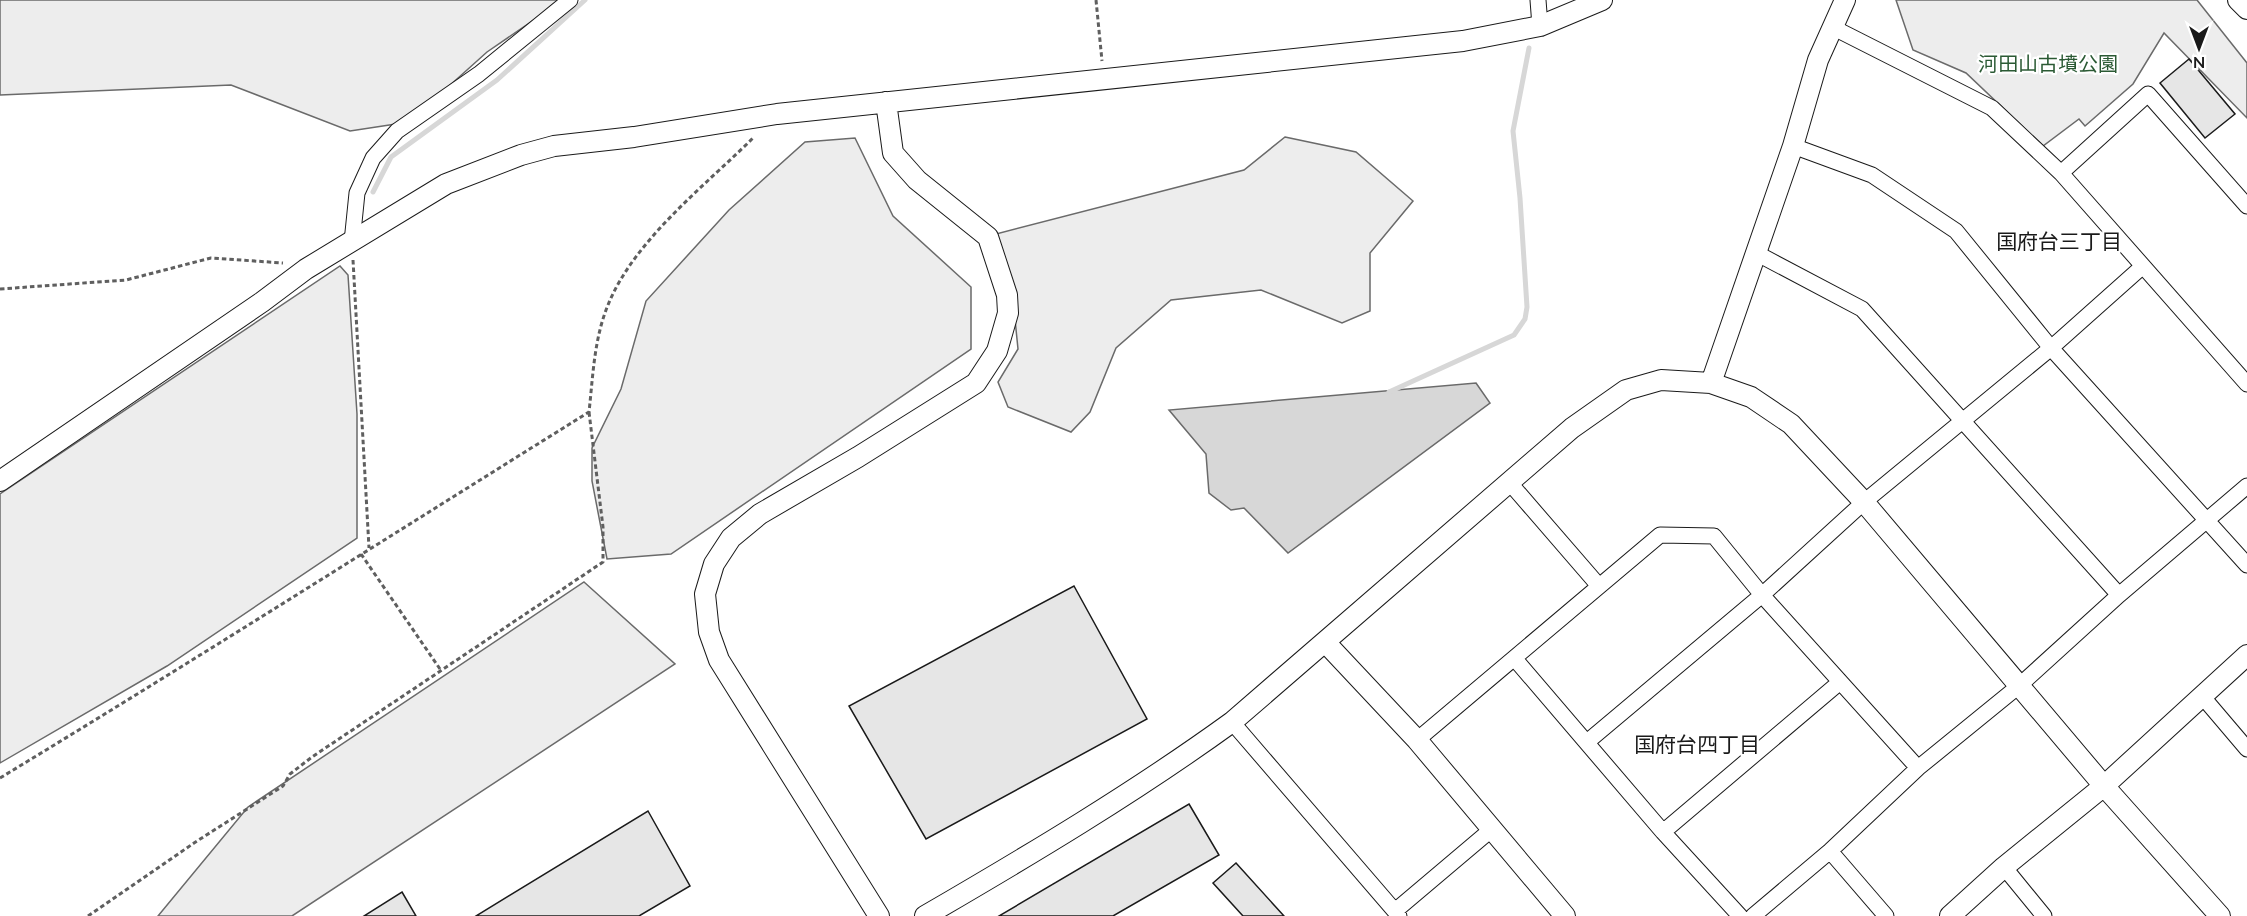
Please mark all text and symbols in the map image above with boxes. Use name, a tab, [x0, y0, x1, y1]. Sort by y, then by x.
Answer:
north arrow	[2169, 18, 2229, 78]
park label: 河田山古墳公園	[1978, 51, 2118, 75]
text: N	[2193, 54, 2205, 73]
district label: 国府台三丁目	[1996, 228, 2122, 253]
district label: 国府台四丁目	[1634, 731, 1760, 756]

